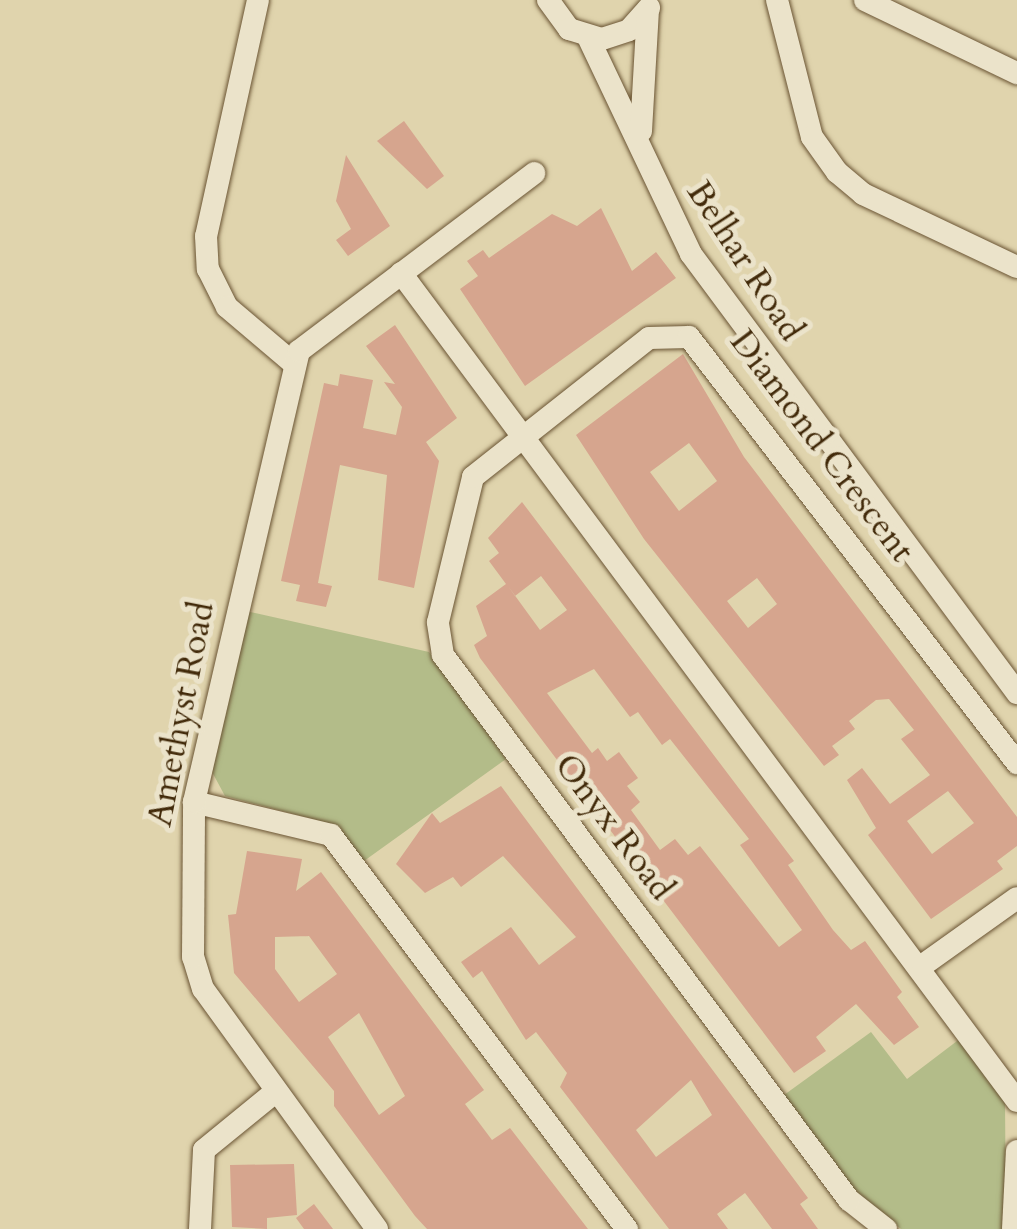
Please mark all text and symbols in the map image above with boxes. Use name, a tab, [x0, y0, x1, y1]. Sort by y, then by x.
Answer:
street label: Belhar Road	[678, 173, 812, 349]
street label: Diamond Crescent	[721, 322, 923, 570]
street label: Amethyst Road	[139, 598, 223, 830]
street label: Onyx Road	[545, 746, 683, 908]

